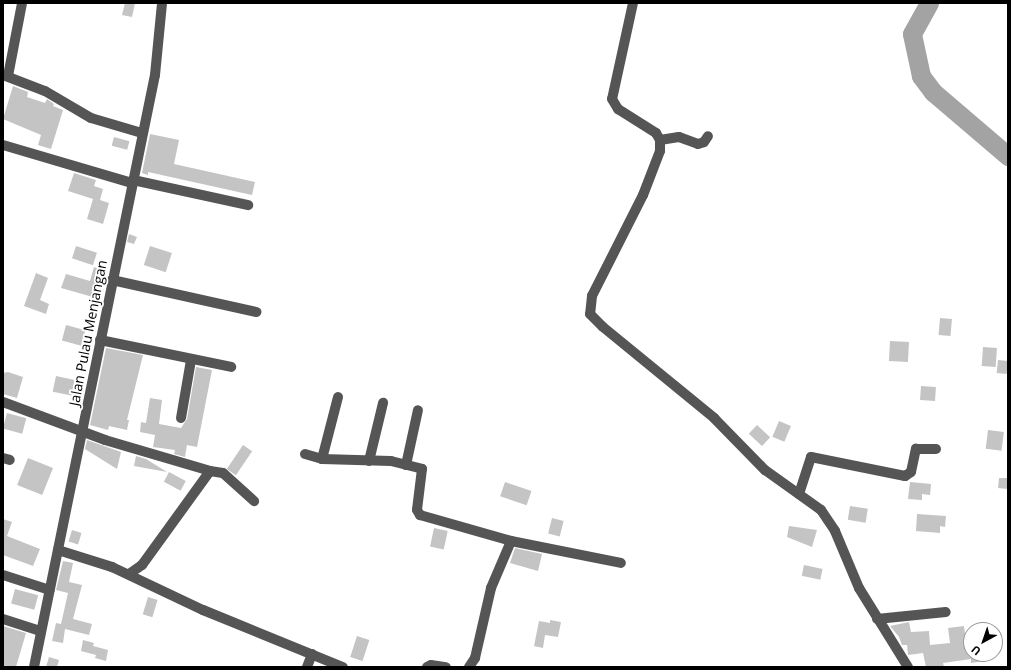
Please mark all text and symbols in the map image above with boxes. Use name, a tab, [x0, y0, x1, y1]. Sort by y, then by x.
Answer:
street label: Jalan Pulau Menjangan	[66, 258, 110, 408]
north arrow	[963, 622, 1003, 662]
text: U	[968, 642, 984, 659]

